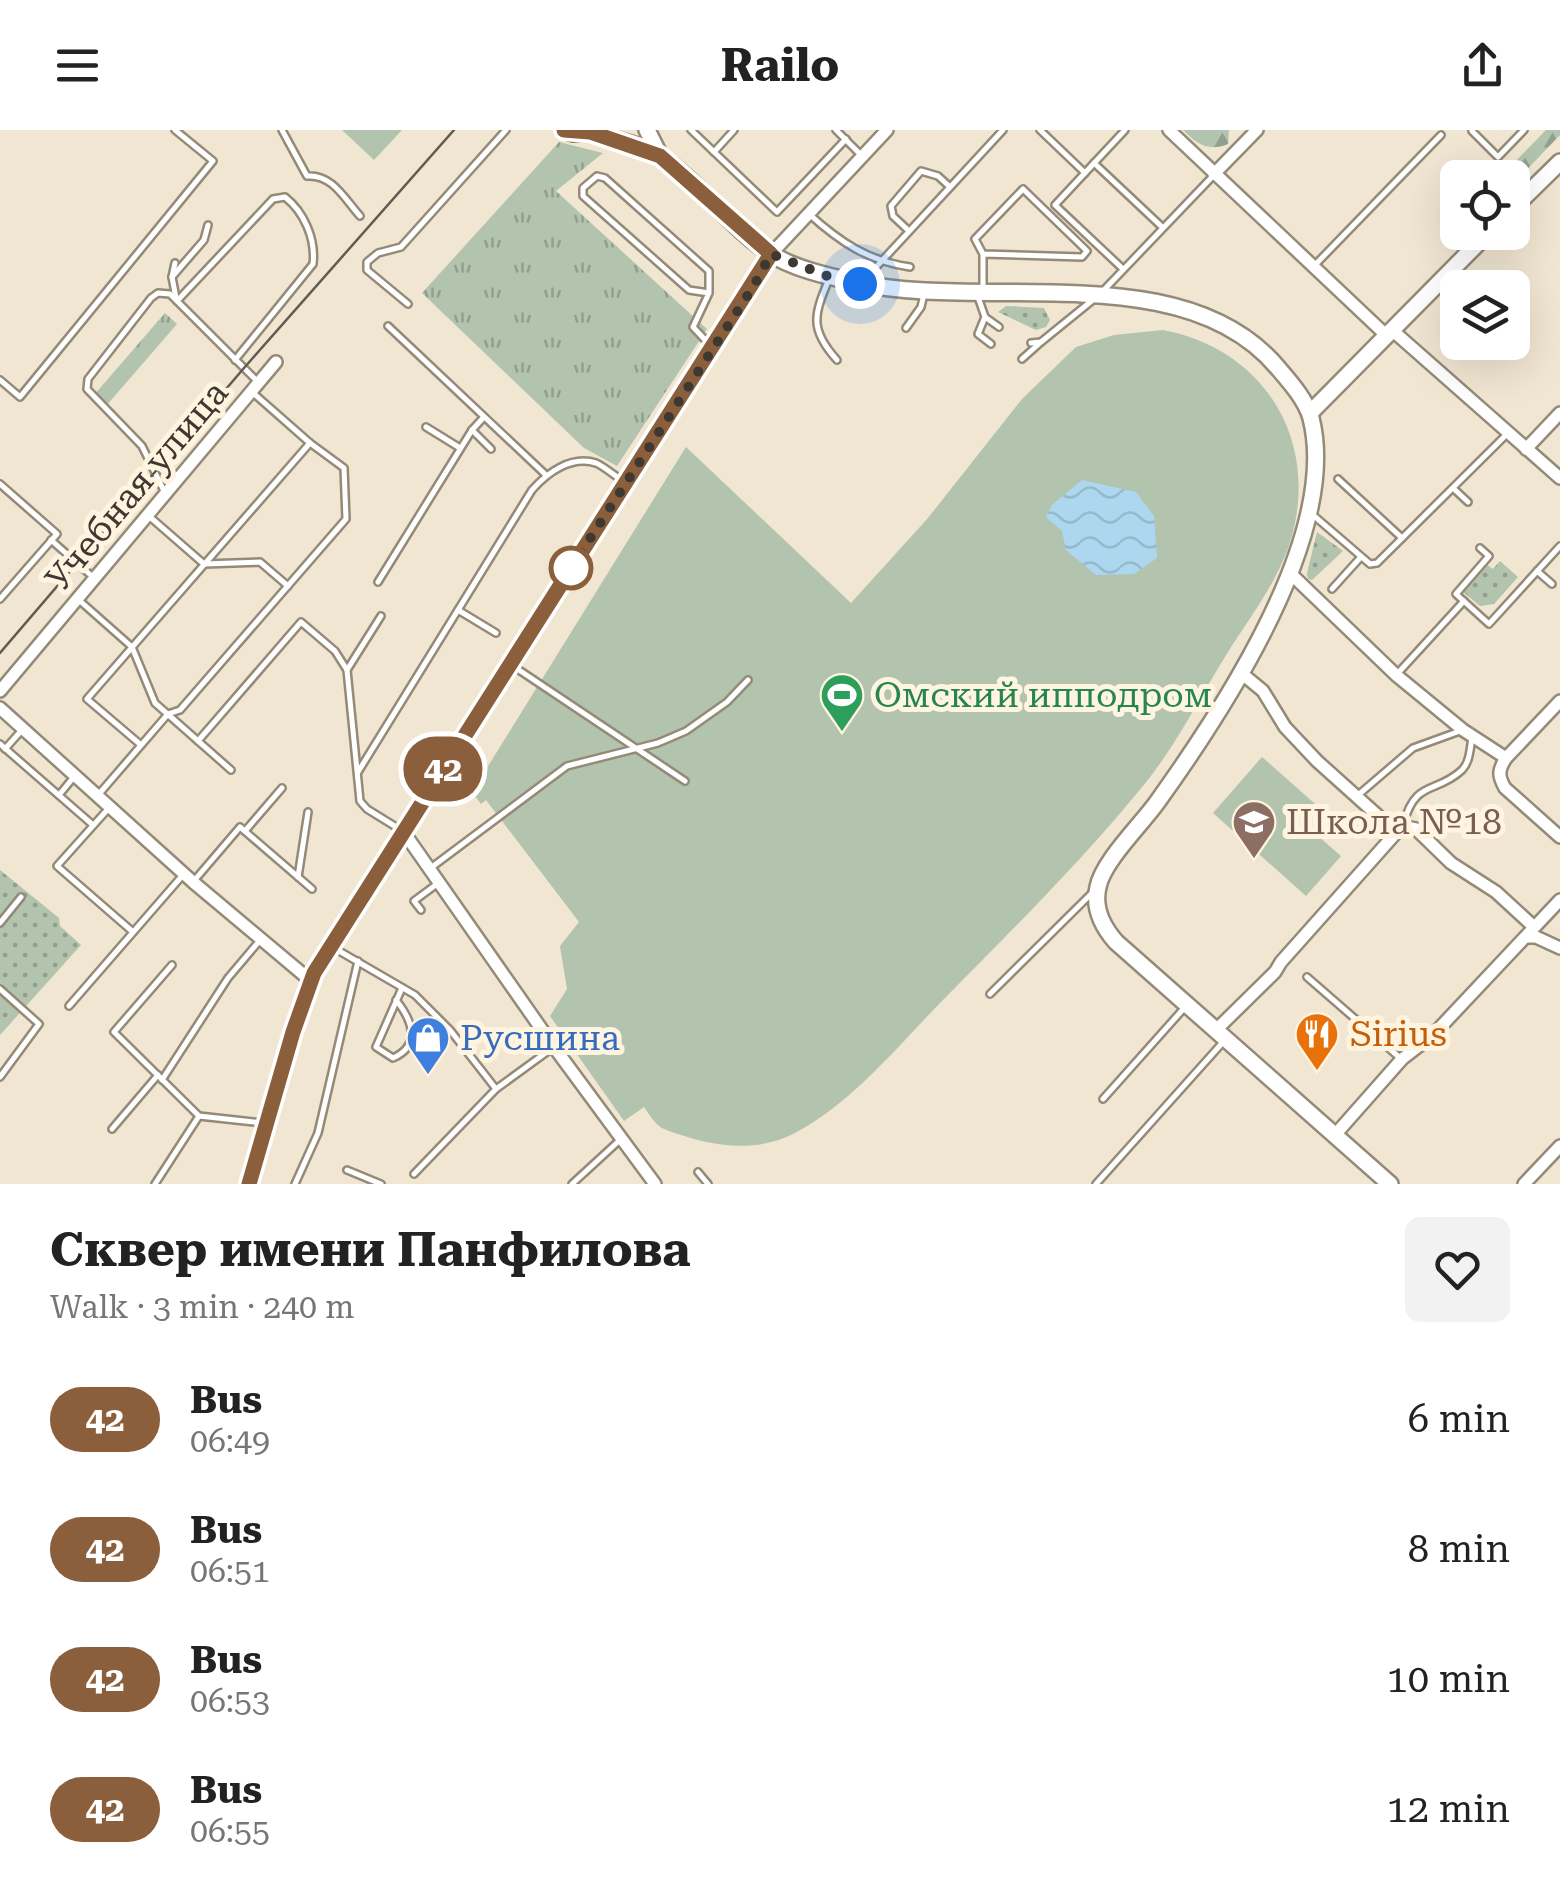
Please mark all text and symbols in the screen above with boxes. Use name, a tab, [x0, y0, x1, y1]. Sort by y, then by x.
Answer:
icon: menu	[50, 38, 105, 93]
icon: share	[1455, 38, 1510, 93]
text: Railo	[721, 39, 839, 92]
map controls	[1440, 160, 1530, 360]
button: locate	[1440, 160, 1530, 250]
your location	[835, 259, 885, 309]
button: layers	[1440, 270, 1530, 360]
street label: Учебная улица	[37, 373, 237, 599]
unlabelled marker	[550, 547, 592, 589]
sports icon: Омский ипподром	[819, 672, 865, 733]
place label: Омский ипподром	[874, 675, 1212, 716]
line badge: 42	[398, 736, 488, 802]
text: 42	[423, 749, 463, 790]
school or university icon: Школа №18	[1231, 799, 1277, 860]
place label: Школа №18	[1286, 802, 1502, 843]
restaurant icon: Sirius	[1294, 1011, 1340, 1072]
place label: Sirius	[1350, 1014, 1447, 1055]
shop icon: Русшина	[405, 1015, 451, 1076]
place label: Русшина	[460, 1018, 620, 1059]
button: heart	[1405, 1217, 1510, 1322]
text: Сквер имени Панфилова	[50, 1222, 690, 1278]
text: Walk · 3 min · 240 m	[50, 1288, 354, 1326]
text: Bus	[190, 1378, 262, 1422]
text: 6 min	[1408, 1397, 1510, 1441]
text: 42	[85, 1399, 125, 1440]
text: 06:49	[190, 1422, 270, 1460]
text: Bus	[190, 1508, 262, 1552]
text: 8 min	[1408, 1527, 1510, 1571]
text: 42	[85, 1529, 125, 1570]
text: 06:51	[190, 1552, 270, 1590]
text: Bus	[190, 1638, 262, 1682]
text: 10 min	[1387, 1657, 1510, 1701]
text: 42	[85, 1659, 125, 1700]
text: 06:53	[190, 1682, 270, 1720]
text: Bus	[190, 1768, 262, 1812]
text: 12 min	[1387, 1787, 1510, 1831]
text: 42	[85, 1789, 125, 1830]
text: 06:55	[190, 1812, 270, 1850]

